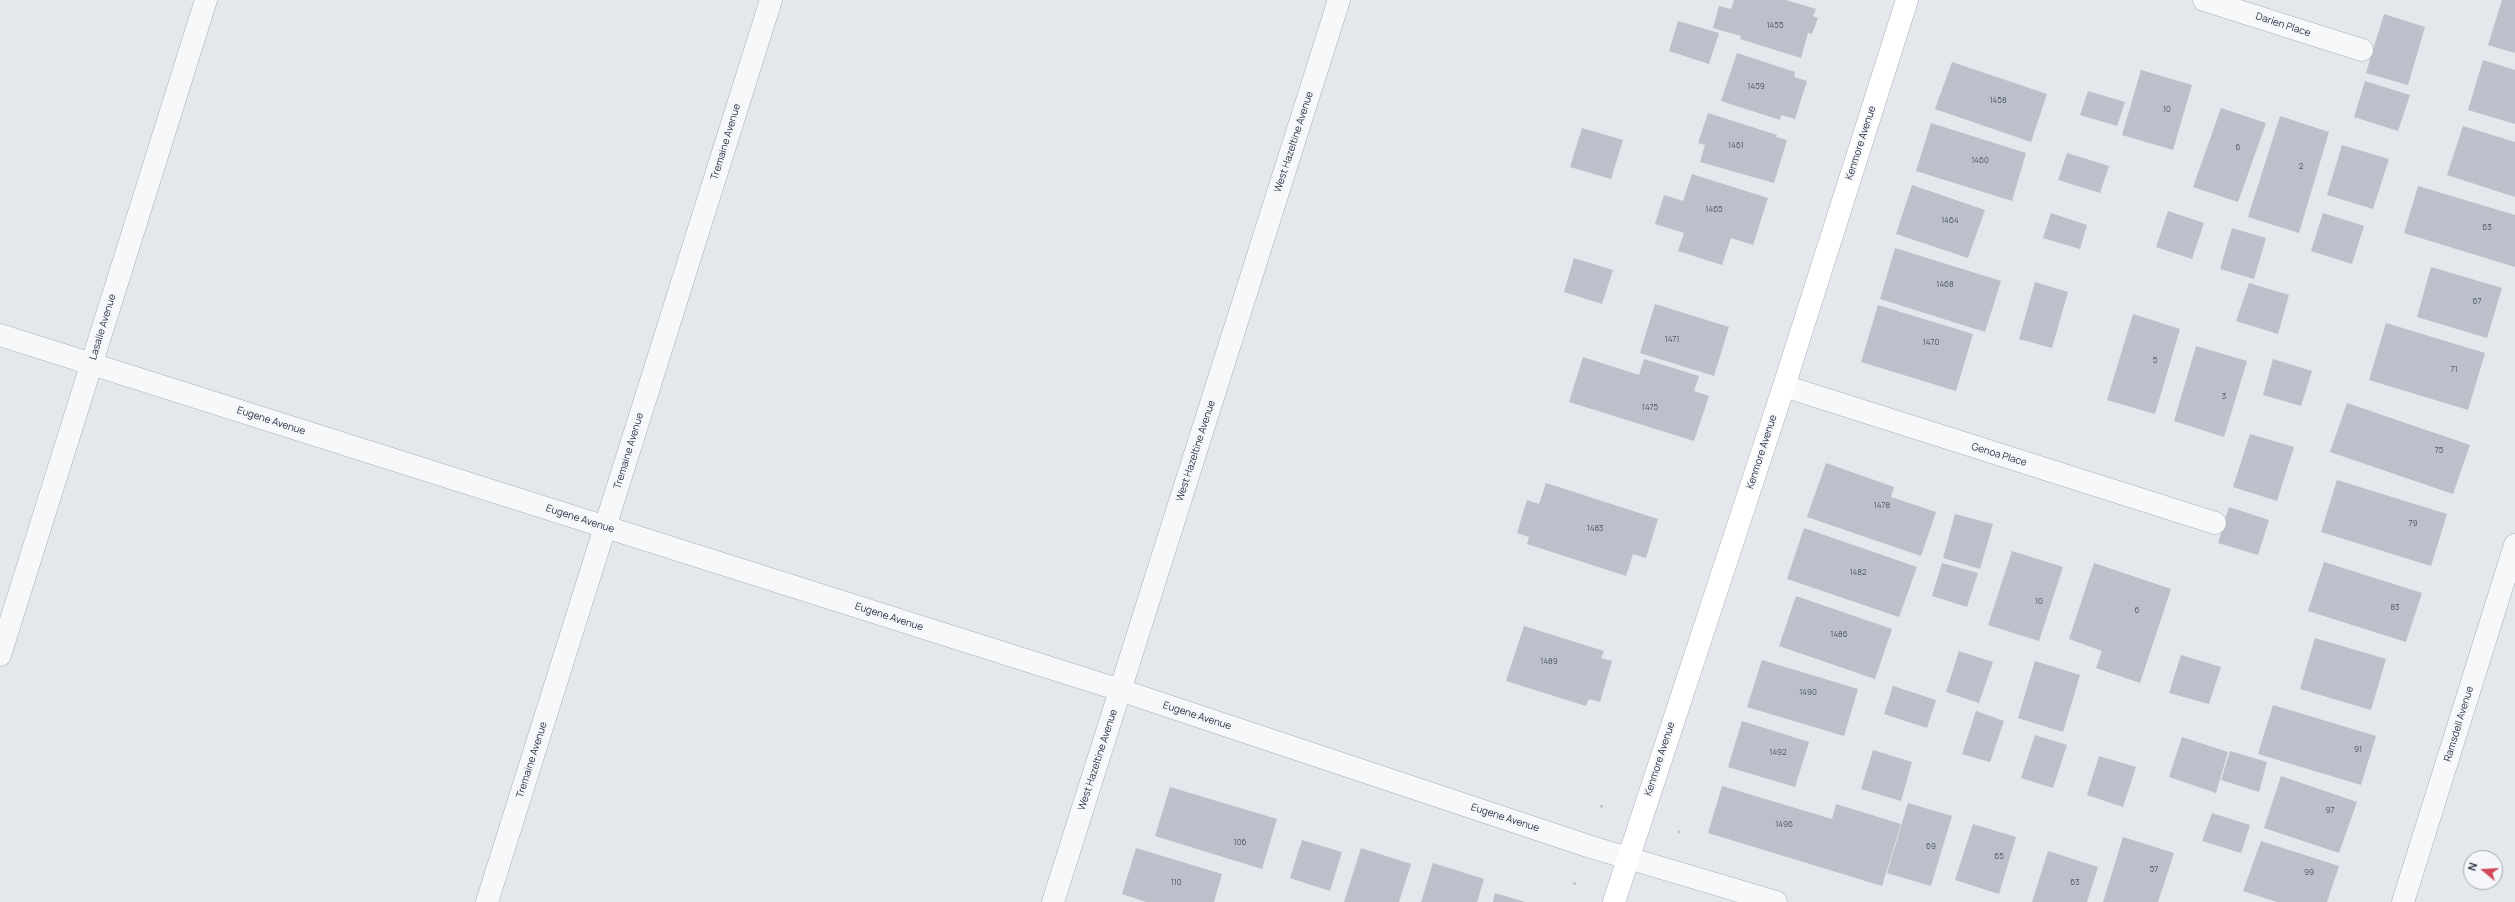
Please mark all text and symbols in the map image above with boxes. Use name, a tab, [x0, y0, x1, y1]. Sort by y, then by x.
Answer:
street label: Darien Place	[2254, 10, 2312, 40]
house number: 1455	[1766, 21, 1784, 31]
house number: 1459	[1747, 82, 1765, 92]
street label: West Hazeltine Avenue	[1272, 90, 1316, 194]
house number: 1458	[1989, 96, 2007, 106]
street label: Tremaine Avenue	[709, 102, 743, 182]
street label: Kenmore Avenue	[1843, 104, 1879, 182]
house number: 10	[2163, 105, 2171, 115]
house number: 1461	[1728, 141, 1744, 151]
house number: 6	[2236, 143, 2240, 153]
house number: 1460	[1971, 156, 1989, 166]
house number: 2	[2299, 162, 2303, 172]
house number: 1465	[1705, 205, 1723, 215]
house number: 1464	[1941, 216, 1959, 226]
house number: 63	[2482, 223, 2492, 233]
house number: 1468	[1936, 280, 1954, 290]
street label: Lasalle Avenue	[87, 293, 119, 361]
house number: 67	[2473, 297, 2481, 307]
house number: 1471	[1665, 335, 1679, 345]
house number: 1470	[1923, 338, 1939, 348]
house number: 5	[2153, 356, 2157, 366]
house number: 71	[2450, 365, 2458, 375]
house number: 3	[2222, 392, 2226, 402]
street label: West Hazeltine Avenue	[1174, 399, 1218, 503]
house number: 1475	[1642, 403, 1658, 413]
street label: Eugene Avenue	[235, 404, 307, 438]
street label: Tremaine Avenue	[612, 411, 646, 491]
street label: Kenmore Avenue	[1744, 413, 1780, 491]
street label: Genoa Place	[1970, 441, 2028, 469]
house number: 75	[2435, 446, 2443, 456]
house number: 1478	[1874, 501, 1890, 511]
street label: Eugene Avenue	[544, 502, 616, 536]
house number: 79	[2409, 519, 2417, 529]
house number: 1483	[1587, 524, 1603, 534]
house number: 1482	[1849, 568, 1867, 578]
house number: 10	[2035, 597, 2043, 607]
street label: Eugene Avenue	[853, 600, 925, 634]
house number: 83	[2390, 603, 2400, 613]
house number: 6	[2135, 606, 2139, 616]
house number: 1486	[1830, 630, 1848, 640]
house number: 1489	[1540, 657, 1558, 667]
street label: Ramsdell Avenue	[2442, 685, 2476, 763]
house number: 1490	[1799, 688, 1817, 698]
street label: Eugene Avenue	[1161, 699, 1233, 733]
street label: West Hazeltine Avenue	[1076, 708, 1120, 812]
street label: Kenmore Avenue	[1642, 720, 1678, 798]
street label: Tremaine Avenue	[514, 721, 550, 799]
house number: 91	[2354, 745, 2362, 755]
house number: 1492	[1769, 748, 1787, 758]
street label: Eugene Avenue	[1469, 801, 1541, 835]
house number: 97	[2326, 806, 2334, 816]
house number: 1496	[1775, 820, 1793, 830]
house number: 106	[1234, 838, 1246, 848]
house number: 69	[1926, 842, 1936, 852]
north arrow	[2463, 850, 2503, 890]
house number: 65	[1994, 852, 2004, 862]
text: N	[2464, 860, 2480, 873]
house number: 57	[2150, 865, 2158, 875]
house number: 99	[2304, 868, 2314, 878]
house number: 110	[1170, 878, 1182, 888]
house number: 63	[2070, 878, 2080, 888]

